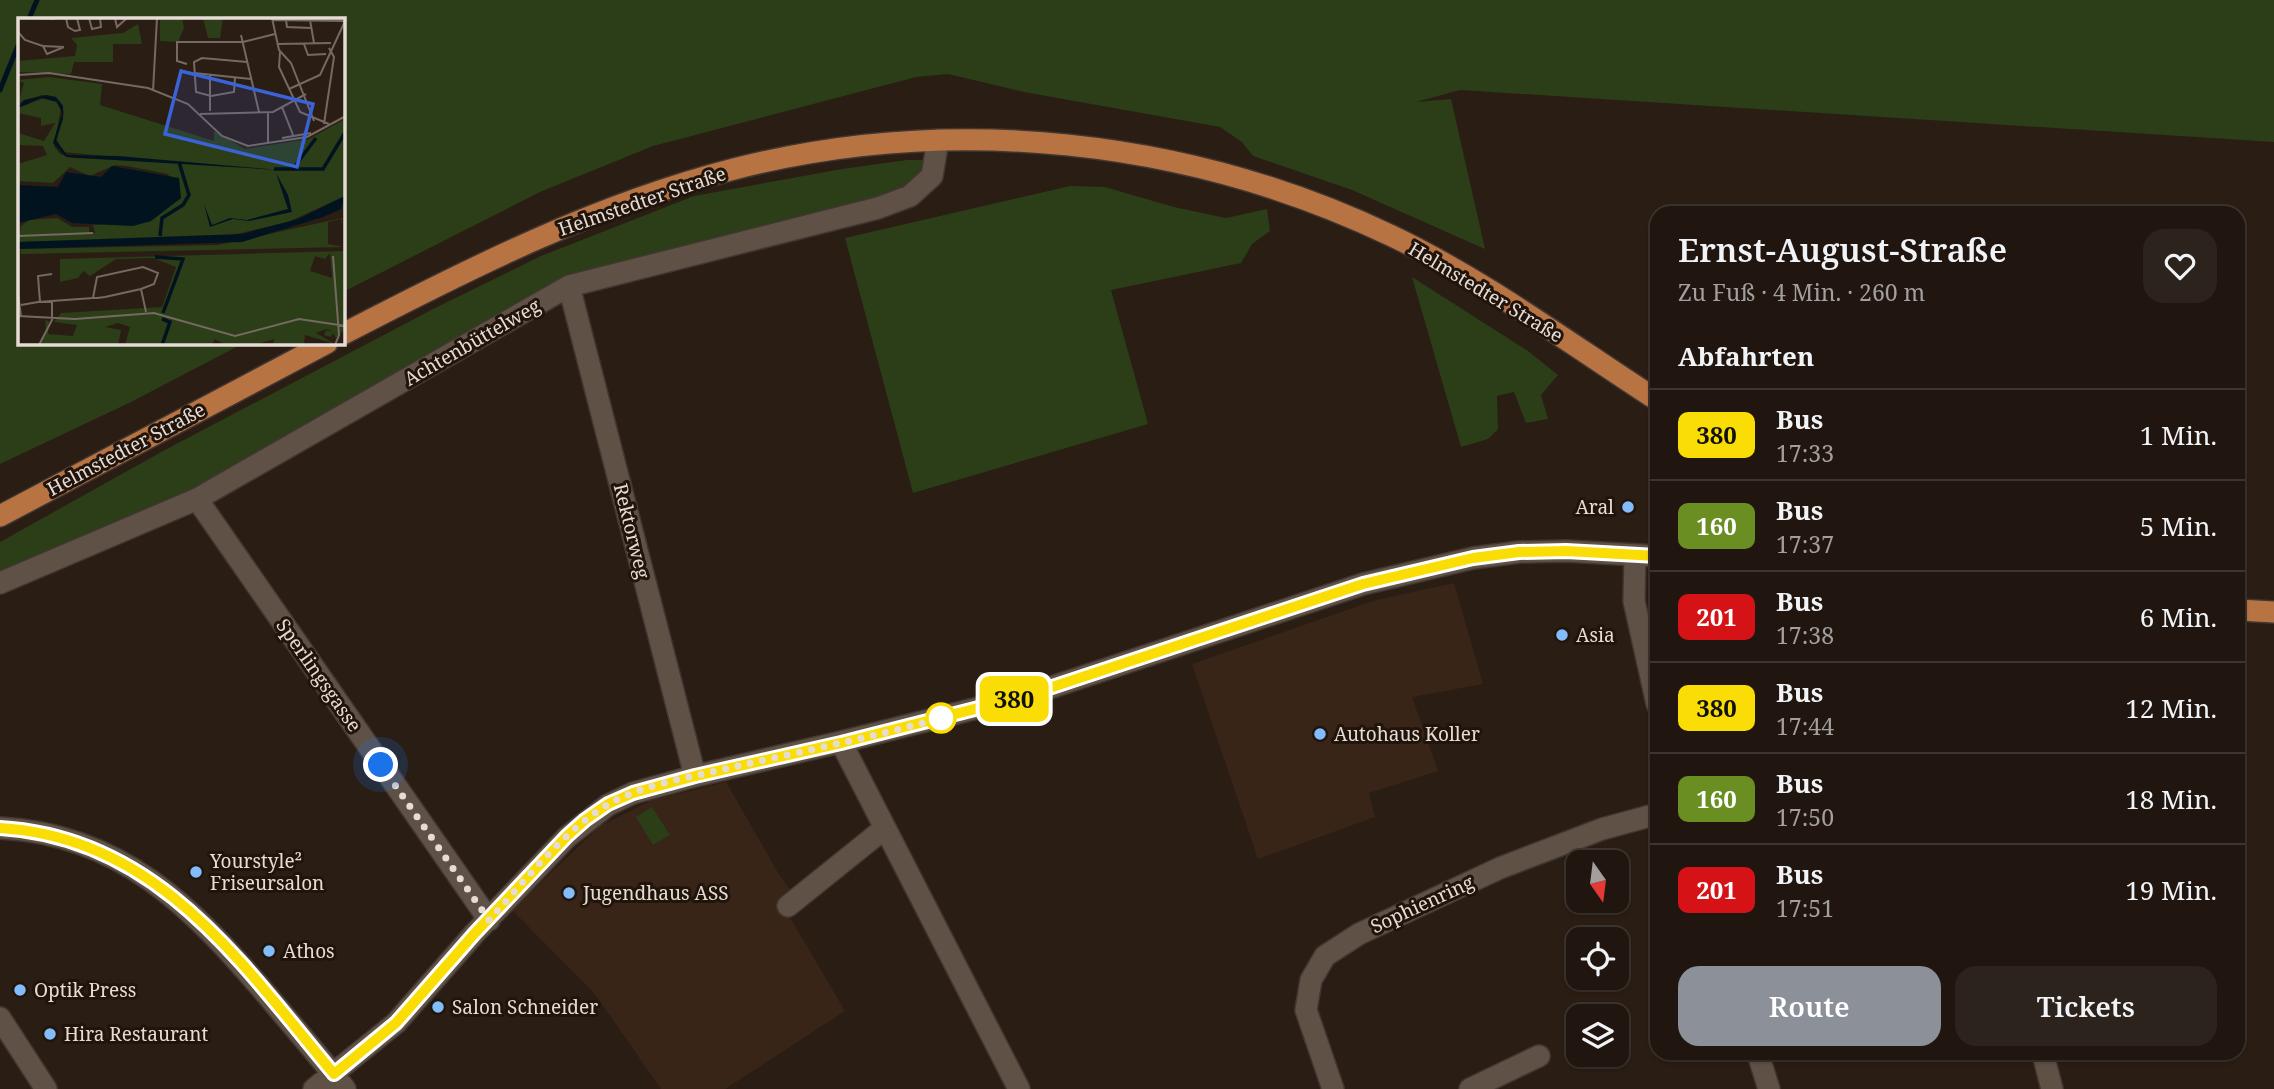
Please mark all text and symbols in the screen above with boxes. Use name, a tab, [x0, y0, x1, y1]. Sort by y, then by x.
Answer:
inset map	[18, 18, 345, 345]
street label: Helmstedter Straße	[555, 160, 729, 242]
text: Ernst-August-Straße	[1678, 227, 2007, 272]
button: heart	[2143, 229, 2217, 303]
street label: Helmstedter Straße	[1404, 236, 1568, 348]
text: Zu Fuß · 4 Min. · 260 m	[1678, 276, 1925, 308]
street label: Achtenbüttelweg	[399, 292, 545, 392]
text: Abfahrten	[1678, 338, 1814, 374]
street label: Helmstedter Straße	[42, 396, 210, 502]
text: Bus	[1776, 401, 1823, 437]
text: 1 Min.	[2140, 417, 2217, 453]
text: 380	[1696, 418, 1737, 451]
text: 17:33	[1776, 437, 1834, 469]
street label: Rektorweg	[608, 481, 656, 581]
text: Bus	[1776, 492, 1823, 528]
place label: Aral	[1575, 494, 1614, 520]
marker: Aral	[1620, 499, 1636, 515]
text: 5 Min.	[2140, 508, 2217, 544]
text: 160	[1696, 509, 1737, 542]
text: 17:37	[1776, 528, 1834, 560]
text: Bus	[1776, 583, 1823, 619]
text: 6 Min.	[2140, 599, 2217, 635]
text: 201	[1696, 600, 1737, 633]
street label: Sperlingsgasse	[270, 613, 368, 737]
text: 17:38	[1776, 619, 1834, 651]
place label: Asia	[1576, 622, 1615, 648]
marker: Asia	[1554, 627, 1570, 643]
text: Bus	[1776, 674, 1823, 710]
line badge: 380	[974, 676, 1054, 722]
text: 380	[994, 682, 1034, 715]
text: 12 Min.	[2125, 690, 2217, 726]
text: 380	[1696, 691, 1737, 724]
unlabelled marker	[926, 703, 956, 733]
text: 17:44	[1776, 710, 1834, 742]
place label: Autohaus Koller	[1334, 721, 1480, 747]
marker: Autohaus Koller	[1312, 726, 1328, 742]
your location	[363, 747, 398, 782]
text: Bus	[1776, 765, 1823, 801]
text: 18 Min.	[2125, 781, 2217, 817]
text: 160	[1696, 782, 1737, 815]
text: 17:50	[1776, 801, 1834, 833]
place label: Yourstyle² Friseursalon	[209, 848, 324, 896]
north arrow	[1566, 850, 1629, 914]
map controls	[1566, 850, 1629, 1067]
text: Bus	[1776, 856, 1823, 892]
marker: Yourstyle² Friseursalon	[188, 864, 204, 880]
street label: Sophienring	[1366, 869, 1478, 939]
text: 19 Min.	[2125, 872, 2217, 908]
text: 201	[1696, 873, 1737, 906]
place label: Jugendhaus ASS	[582, 880, 729, 906]
marker: Jugendhaus ASS	[561, 885, 577, 901]
text: 17:51	[1776, 892, 1834, 924]
button: locate	[1566, 927, 1629, 990]
place label: Athos	[283, 938, 335, 964]
marker: Athos	[261, 943, 277, 959]
button: Route	[1678, 966, 1941, 1046]
button: Tickets	[1955, 966, 2217, 1046]
place label: Optik Press	[34, 977, 136, 1003]
marker: Optik Press	[12, 982, 28, 998]
place label: Salon Schneider	[452, 994, 598, 1020]
marker: Salon Schneider	[430, 999, 446, 1015]
button: layers	[1566, 1004, 1629, 1067]
place label: Hira Restaurant	[64, 1021, 209, 1047]
marker: Hira Restaurant	[42, 1026, 58, 1042]

